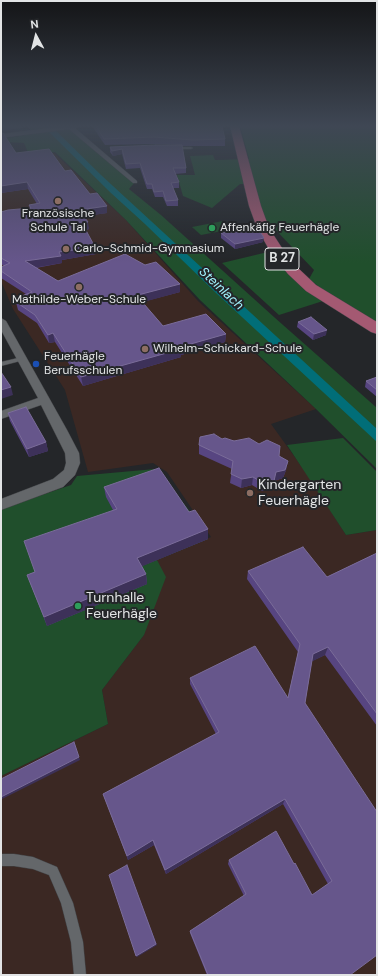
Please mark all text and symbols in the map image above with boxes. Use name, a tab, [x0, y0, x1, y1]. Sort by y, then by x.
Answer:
north arrow	[16, 16, 56, 56]
text: N	[30, 17, 39, 32]
marker: Französische Schule Tal	[53, 196, 63, 206]
place label: Französische Schule Tal	[22, 207, 94, 235]
place label: Affenkäfig Feuerhägle	[220, 221, 339, 235]
marker: Affenkäfig Feuerhägle	[207, 223, 217, 233]
place label: Carlo-Schmid-Gymnasium	[74, 242, 225, 256]
marker: Carlo-Schmid-Gymnasium	[61, 244, 71, 254]
road number: B 27	[265, 248, 299, 270]
water label: Steinlach	[195, 264, 247, 314]
marker: Mathilde-Weber-Schule	[74, 282, 84, 292]
place label: Mathilde-Weber-Schule	[12, 293, 146, 307]
place label: Wilhelm-Schickard-Schule	[153, 342, 302, 356]
marker: Wilhelm-Schickard-Schule	[140, 344, 150, 354]
place label: Feuerhägle Berufsschulen	[44, 350, 122, 378]
marker: Feuerhägle Berufsschulen	[31, 359, 41, 369]
place label: Kindergarten Feuerhägle	[258, 477, 341, 510]
marker: Kindergarten Feuerhägle	[245, 488, 255, 498]
place label: Turnhalle Feuerhägle	[86, 590, 157, 622]
marker: Turnhalle Feuerhägle	[73, 601, 83, 611]

